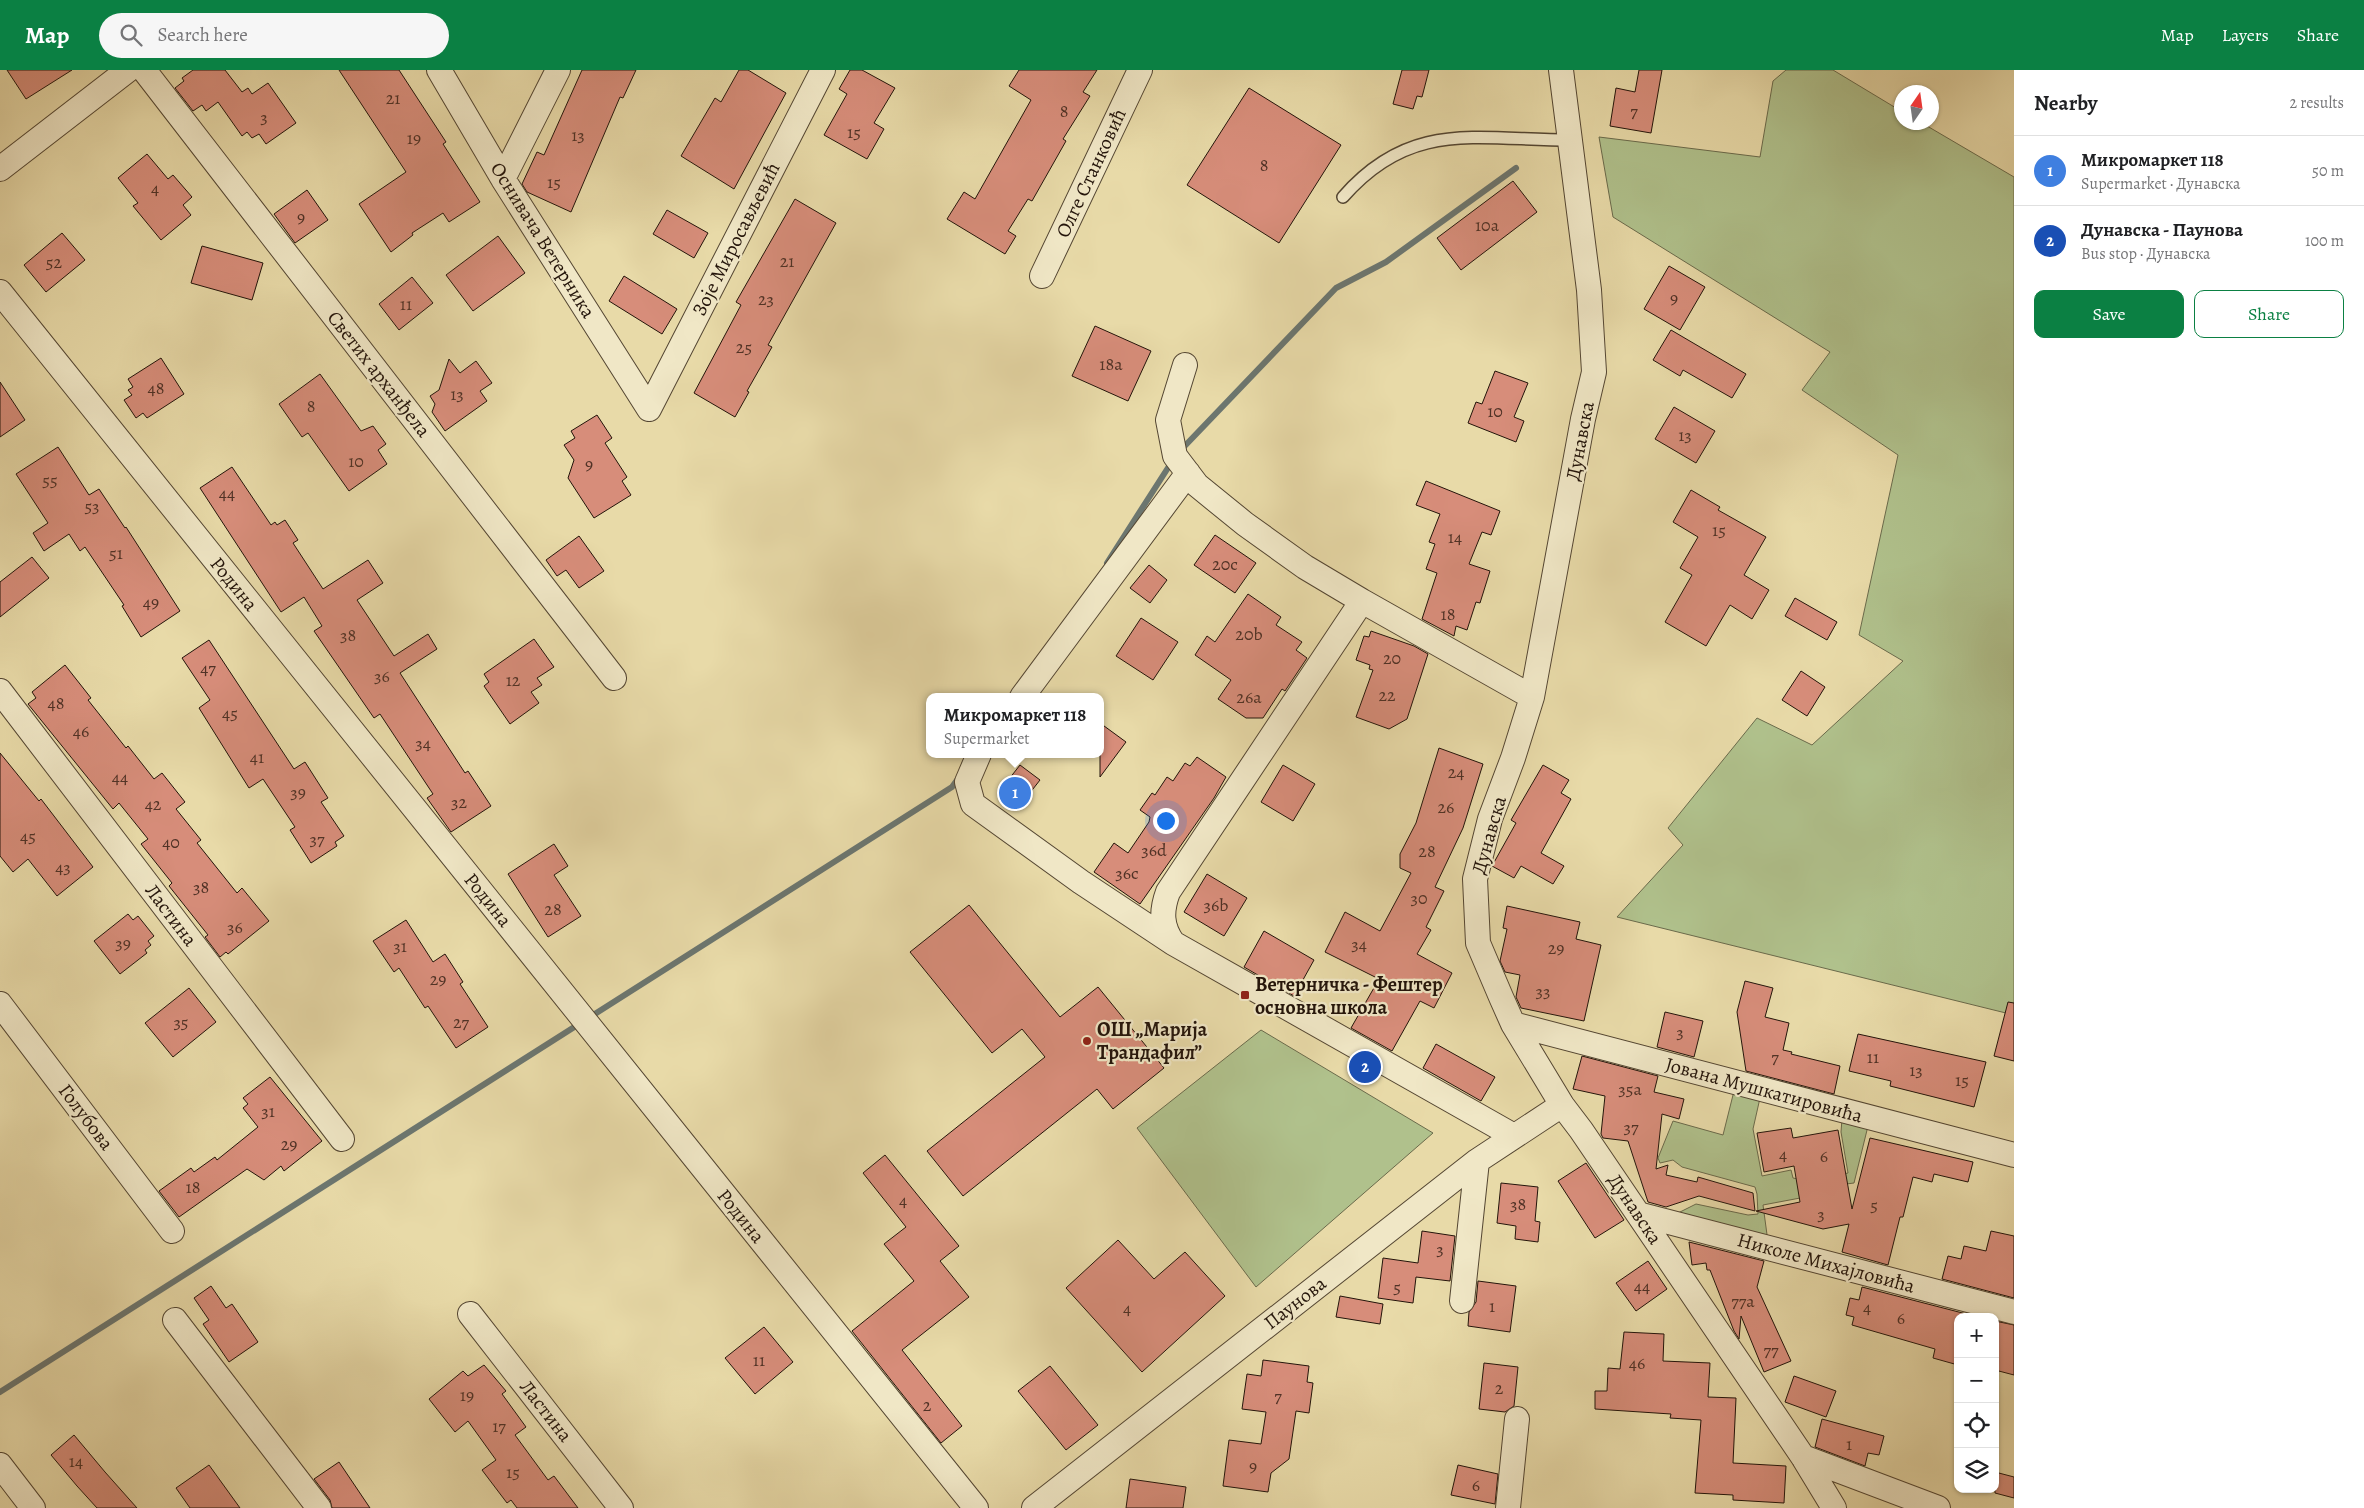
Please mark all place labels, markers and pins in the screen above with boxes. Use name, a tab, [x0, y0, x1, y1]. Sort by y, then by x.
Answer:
pin: 1	[999, 774, 1031, 812]
place label: Ветерничка - Фештер основна школа	[1255, 971, 1443, 1021]
marker: Ветерничка - Фештер основна школа	[1239, 989, 1251, 1001]
place label: ОШ „Марија Трандафил”	[1097, 1016, 1208, 1066]
marker: ОШ „Марија Трандафил”	[1081, 1035, 1093, 1047]
pin: 2	[1349, 1048, 1381, 1086]

